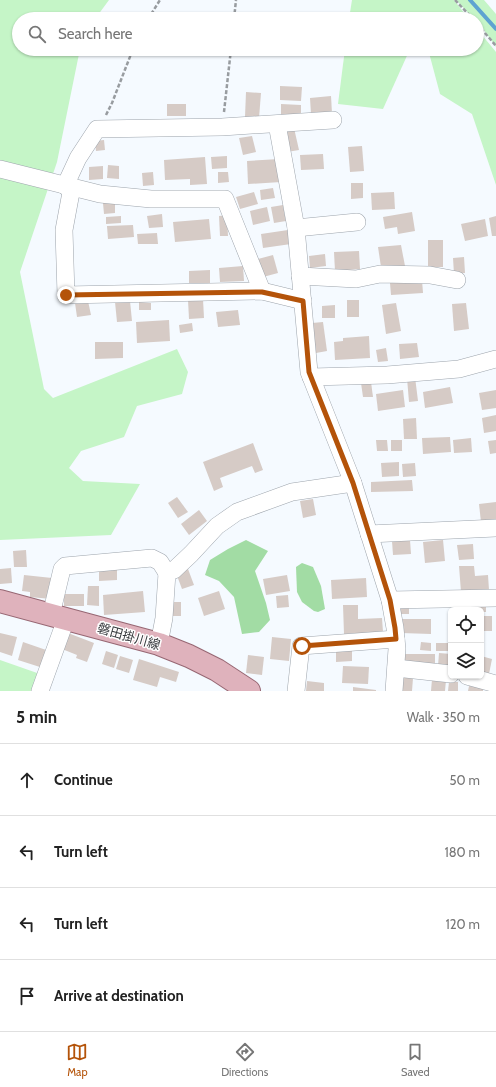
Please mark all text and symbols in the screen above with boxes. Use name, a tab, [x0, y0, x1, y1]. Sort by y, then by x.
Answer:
search box	[12, 12, 484, 56]
icon: search	[26, 23, 48, 45]
text: Search here	[58, 25, 133, 43]
route end	[57, 286, 75, 304]
map controls	[448, 607, 484, 679]
button: locate	[448, 607, 484, 643]
street label: 磐田掛川線	[96, 619, 162, 653]
route start	[293, 637, 311, 655]
button: layers	[448, 643, 484, 679]
text: 5 min	[16, 707, 57, 727]
text: Walk · 350 m	[407, 709, 480, 725]
icon: ahead	[16, 769, 38, 791]
text: Continue	[54, 771, 113, 789]
text: 50 m	[450, 772, 480, 788]
icon: left	[16, 841, 38, 863]
text: Turn left	[54, 843, 108, 861]
text: 180 m	[444, 844, 480, 860]
icon: left	[16, 913, 38, 935]
text: Turn left	[54, 915, 108, 933]
text: 120 m	[446, 916, 480, 932]
icon: arrive	[16, 985, 38, 1007]
text: Arrive at destination	[54, 987, 184, 1005]
tab: Map	[66, 1041, 88, 1079]
tab: Directions	[221, 1041, 268, 1079]
tab: Saved	[401, 1041, 430, 1079]

